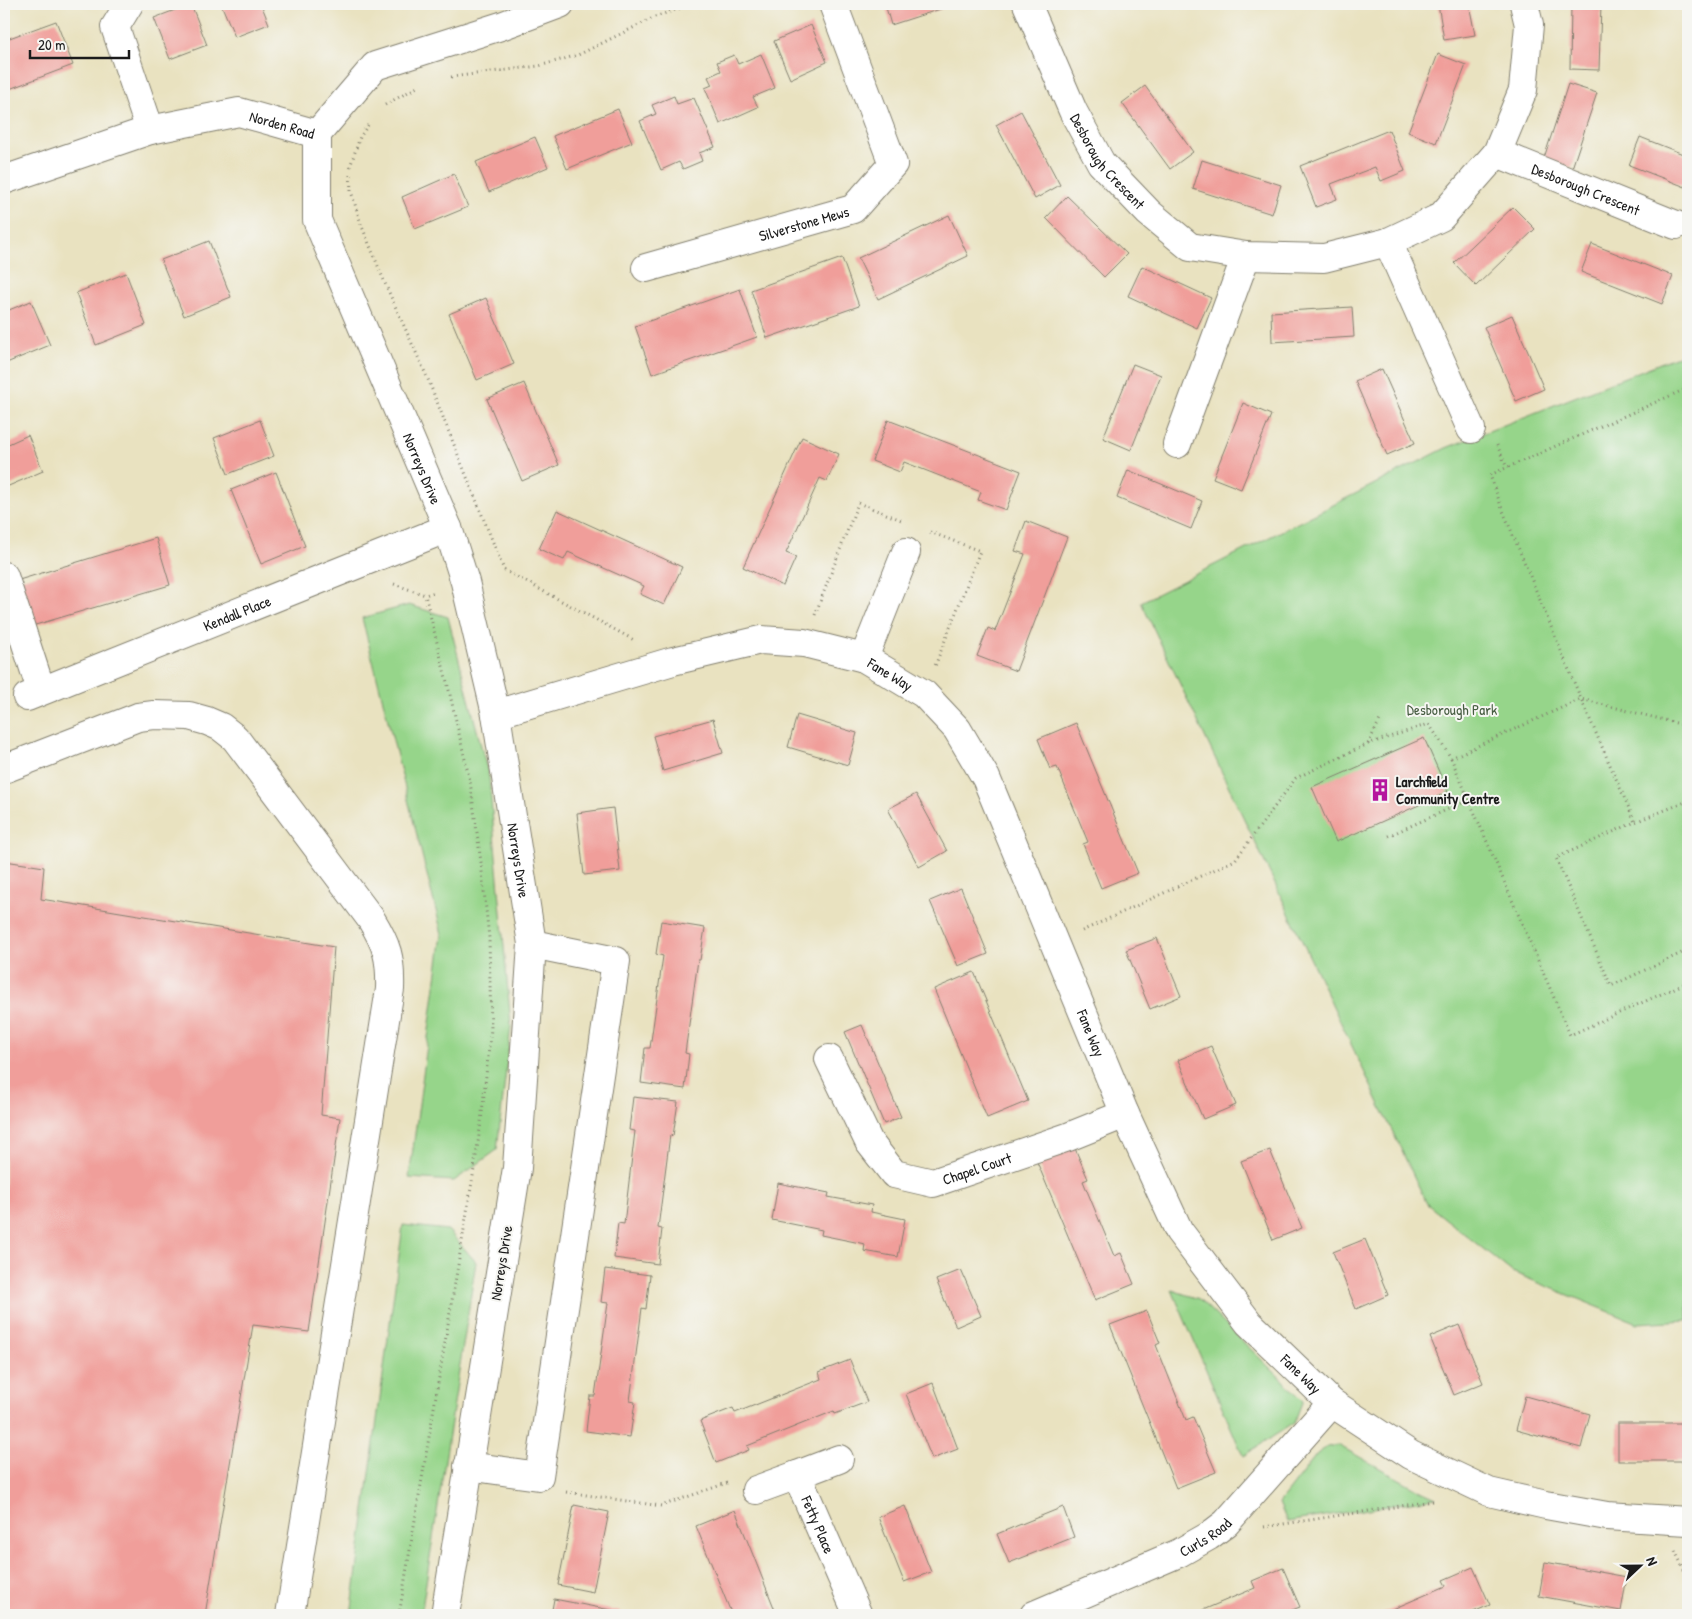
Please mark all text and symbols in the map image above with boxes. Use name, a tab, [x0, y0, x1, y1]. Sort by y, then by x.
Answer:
scale bar	[30, 28, 129, 60]
text: 20 m	[38, 34, 65, 55]
street label: Norden Road	[247, 105, 317, 143]
street label: Desborough Crescent	[1066, 110, 1151, 214]
street label: Desborough Crescent	[1529, 158, 1644, 220]
street label: Silverstone Mews	[756, 200, 851, 246]
street label: Norreys Drive	[398, 430, 447, 507]
street label: Kendall Place	[200, 590, 274, 636]
street label: Fane Way	[863, 652, 917, 696]
park label: Desborough Park	[1407, 699, 1497, 720]
place label: Larchfield Community Centre	[1396, 771, 1500, 810]
building icon: Larchfield Community Centre	[1367, 777, 1393, 803]
street label: Norreys Drive	[503, 821, 535, 899]
street label: Fane Way	[1072, 1005, 1111, 1060]
street label: Chapel Court	[940, 1146, 1015, 1190]
street label: Norreys Drive	[485, 1224, 517, 1302]
street label: Fane Way	[1276, 1348, 1326, 1398]
street label: Fetty Place	[796, 1492, 840, 1557]
street label: Curls Road	[1175, 1513, 1236, 1561]
north arrow	[1614, 1542, 1664, 1592]
text: N	[1642, 1554, 1663, 1568]

